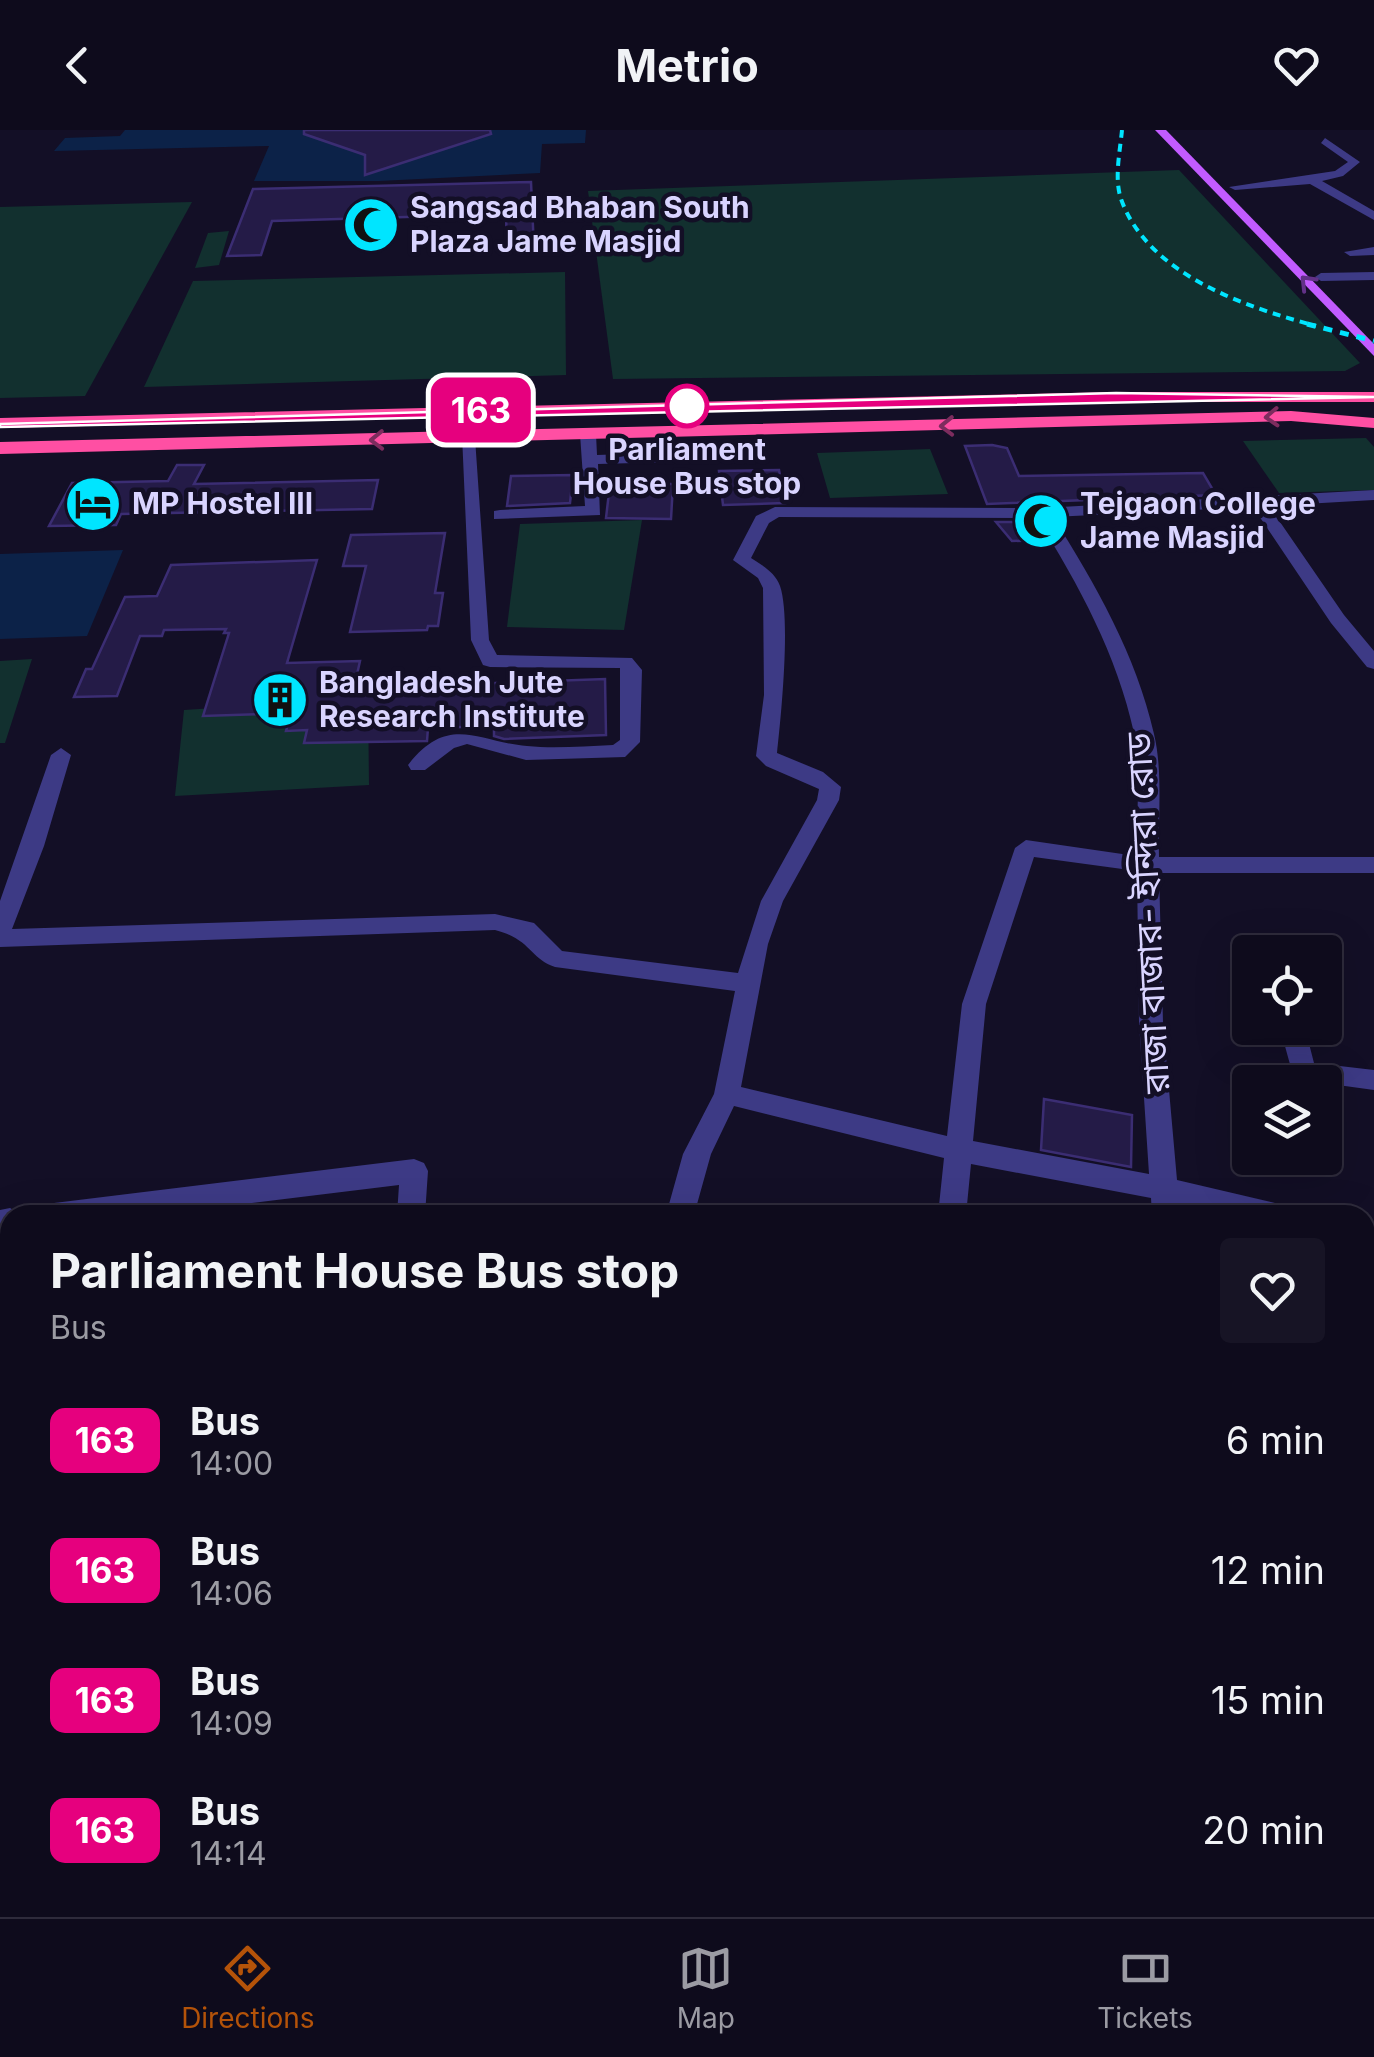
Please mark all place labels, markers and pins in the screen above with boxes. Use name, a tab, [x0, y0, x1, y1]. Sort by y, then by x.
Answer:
place label: Sangsad Bhaban South Plaza Jame Masjid	[410, 189, 750, 259]
mosque icon: Sangsad Bhaban South Plaza Jame Masjid	[341, 195, 401, 255]
marker: Parliament House Bus stop	[666, 385, 708, 427]
place label: Parliament House Bus stop	[573, 431, 801, 501]
hotel icon: MP Hostel III	[63, 474, 123, 534]
place label: MP Hostel III	[132, 485, 313, 521]
place label: Tejgaon College Jame Masjid	[1080, 485, 1316, 555]
mosque icon: Tejgaon College Jame Masjid	[1011, 491, 1071, 551]
place label: Bangladesh Jute Research Institute	[319, 664, 585, 734]
building icon: Bangladesh Jute Research Institute	[250, 670, 310, 730]

